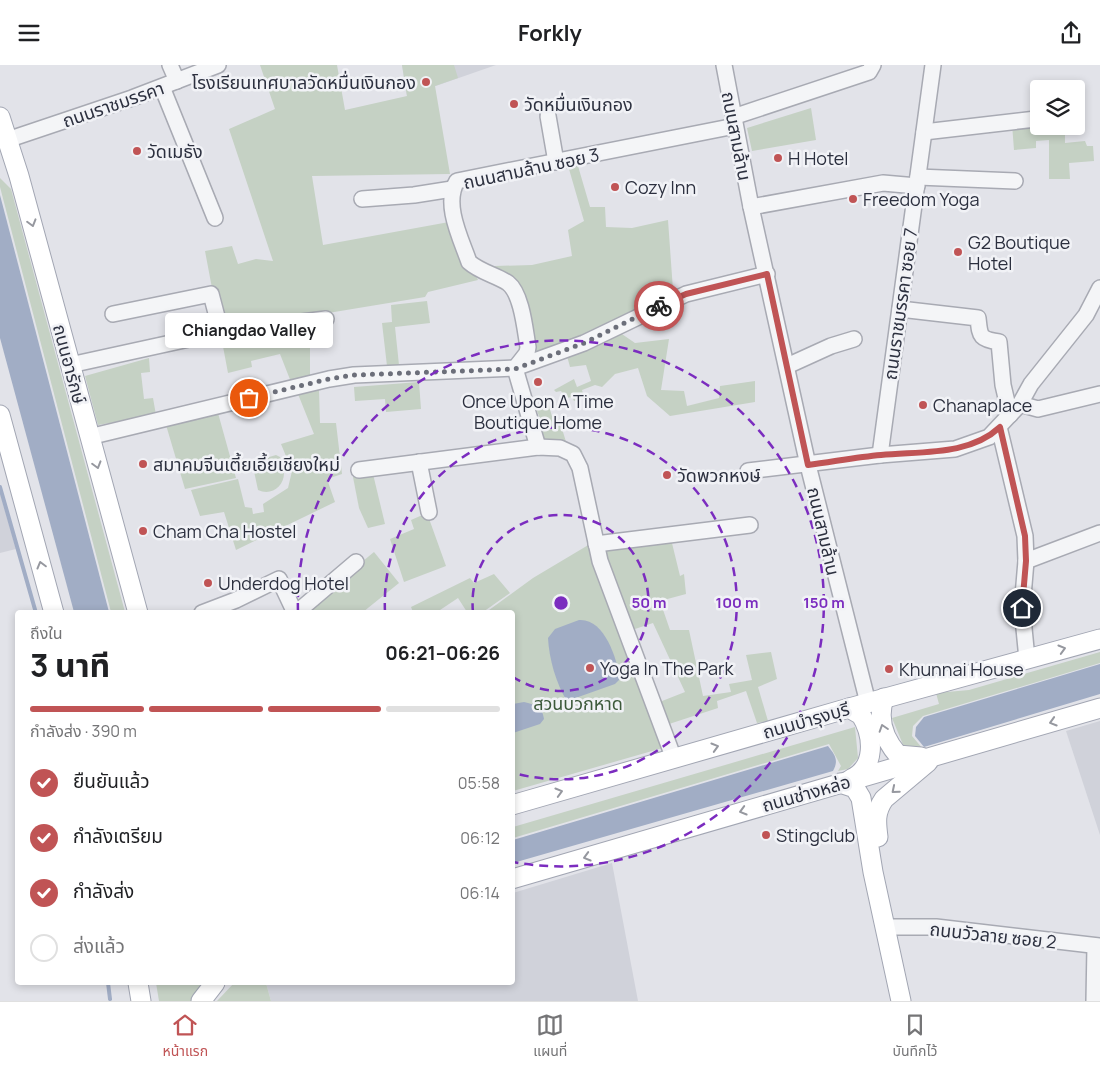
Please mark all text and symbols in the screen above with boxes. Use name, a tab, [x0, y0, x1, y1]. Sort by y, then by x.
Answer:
text: Forkly	[518, 18, 582, 48]
icon: menu	[15, 19, 43, 47]
icon: share	[1057, 19, 1085, 47]
place label: โรงเรียนเทศบาลวัดหมื่นเงินกอง	[192, 70, 416, 94]
street label: ถนนราชมรรคา	[59, 75, 167, 133]
marker: โรงเรียนเทศบาลวัดหมื่นเงินกอง	[420, 76, 432, 88]
map controls	[1030, 80, 1085, 135]
button: layers	[1030, 80, 1085, 135]
street label: ถนนสามล้าน	[717, 89, 757, 183]
place label: วัดหมื่นเงินกอง	[524, 92, 633, 116]
marker: วัดหมื่นเงินกอง	[508, 98, 520, 110]
place label: วัดเมธัง	[147, 139, 203, 163]
street label: ถนนสามล้าน ซอย 3	[461, 142, 601, 194]
marker: วัดเมธัง	[131, 145, 143, 157]
place label: H Hotel	[788, 146, 848, 170]
marker: H Hotel	[772, 152, 784, 164]
place label: Cozy Inn	[625, 175, 696, 199]
marker: Cozy Inn	[609, 181, 621, 193]
place label: Freedom Yoga	[863, 187, 979, 211]
marker: Freedom Yoga	[847, 193, 859, 205]
one-way arrow	[26, 219, 37, 228]
street label: ถนนราชมรรคา ซอย 7	[877, 226, 923, 382]
place label: G2 Boutique Hotel	[968, 230, 1070, 275]
marker: G2 Boutique Hotel	[952, 246, 964, 258]
courier	[634, 281, 684, 331]
icon: bike	[645, 292, 673, 320]
callout: Chiangdao Valley	[165, 313, 333, 348]
text: Chiangdao Valley	[182, 319, 316, 341]
street label: ถนนอารักษ์	[48, 321, 92, 407]
marker: Once Upon A Time Boutique Home	[532, 376, 544, 388]
pin	[228, 377, 270, 419]
icon: bag	[235, 384, 263, 412]
place label: Once Upon A Time Boutique Home	[462, 389, 614, 434]
place label: Chanaplace	[933, 393, 1032, 417]
marker: Chanaplace	[917, 399, 929, 411]
place label: สมาคมจีนเตี้ยเอี้ยเชียงใหม่	[153, 452, 340, 476]
marker: สมาคมจีนเตี้ยเอี้ยเชียงใหม่	[137, 458, 149, 470]
one-way arrow	[91, 460, 101, 468]
place label: วัดพวกหงษ์	[677, 463, 761, 487]
marker: วัดพวกหงษ์	[661, 469, 673, 481]
street label: ถนนสามล้าน	[802, 484, 846, 578]
place label: Cham Cha Hostel	[153, 519, 297, 543]
marker: Cham Cha Hostel	[137, 525, 149, 537]
one-way arrow	[36, 561, 47, 570]
place label: Underdog Hotel	[218, 571, 349, 595]
marker: Underdog Hotel	[202, 577, 214, 589]
pin	[1001, 587, 1043, 629]
text: 50 m	[631, 592, 667, 613]
text: 100 m	[716, 592, 758, 613]
text: 150 m	[803, 592, 845, 613]
centre of rings	[552, 594, 570, 612]
icon: home	[1008, 594, 1036, 622]
text: ถึงใน	[30, 622, 63, 644]
text: 06:21–06:26	[385, 640, 500, 666]
text: 3 นาที	[30, 643, 110, 687]
one-way arrow	[1057, 645, 1065, 655]
place label: Yoga In The Park	[600, 656, 734, 680]
place label: Khunnai House	[899, 657, 1024, 681]
marker: Yoga In The Park	[584, 662, 596, 674]
marker: Khunnai House	[883, 663, 895, 675]
park label: สวนบวกหาด	[533, 691, 623, 715]
street label: ถนนบำรุงบุรี	[760, 696, 852, 744]
one-way arrow	[1050, 717, 1058, 727]
text: กำลังส่ง · 390 m	[30, 720, 137, 742]
one-way arrow	[879, 724, 889, 733]
one-way arrow	[711, 742, 719, 752]
text: ยืนยันแล้ว	[73, 768, 150, 794]
icon: check	[30, 769, 58, 797]
street label: ถนนช่างหล่อ	[759, 769, 853, 817]
text: 05:58	[458, 772, 500, 794]
one-way arrow	[892, 784, 901, 793]
one-way arrow	[555, 787, 564, 798]
one-way arrow	[739, 806, 747, 816]
text: กำลังเตรียม	[73, 823, 163, 849]
place label: Stingclub	[776, 823, 855, 847]
icon: check	[30, 824, 58, 852]
text: 06:12	[460, 827, 500, 849]
marker: Stingclub	[760, 829, 772, 841]
one-way arrow	[583, 851, 591, 861]
text: กำลังส่ง	[73, 878, 134, 904]
icon: check	[30, 879, 58, 907]
text: 06:14	[460, 882, 500, 904]
street label: ถนนวัวลาย ซอย 2	[928, 916, 1058, 954]
text: ส่งแล้ว	[73, 933, 125, 959]
tab: หน้าแรก	[163, 1011, 208, 1062]
tab: แผนที่	[533, 1011, 567, 1062]
tab: บันทึกไว้	[892, 1011, 937, 1062]

